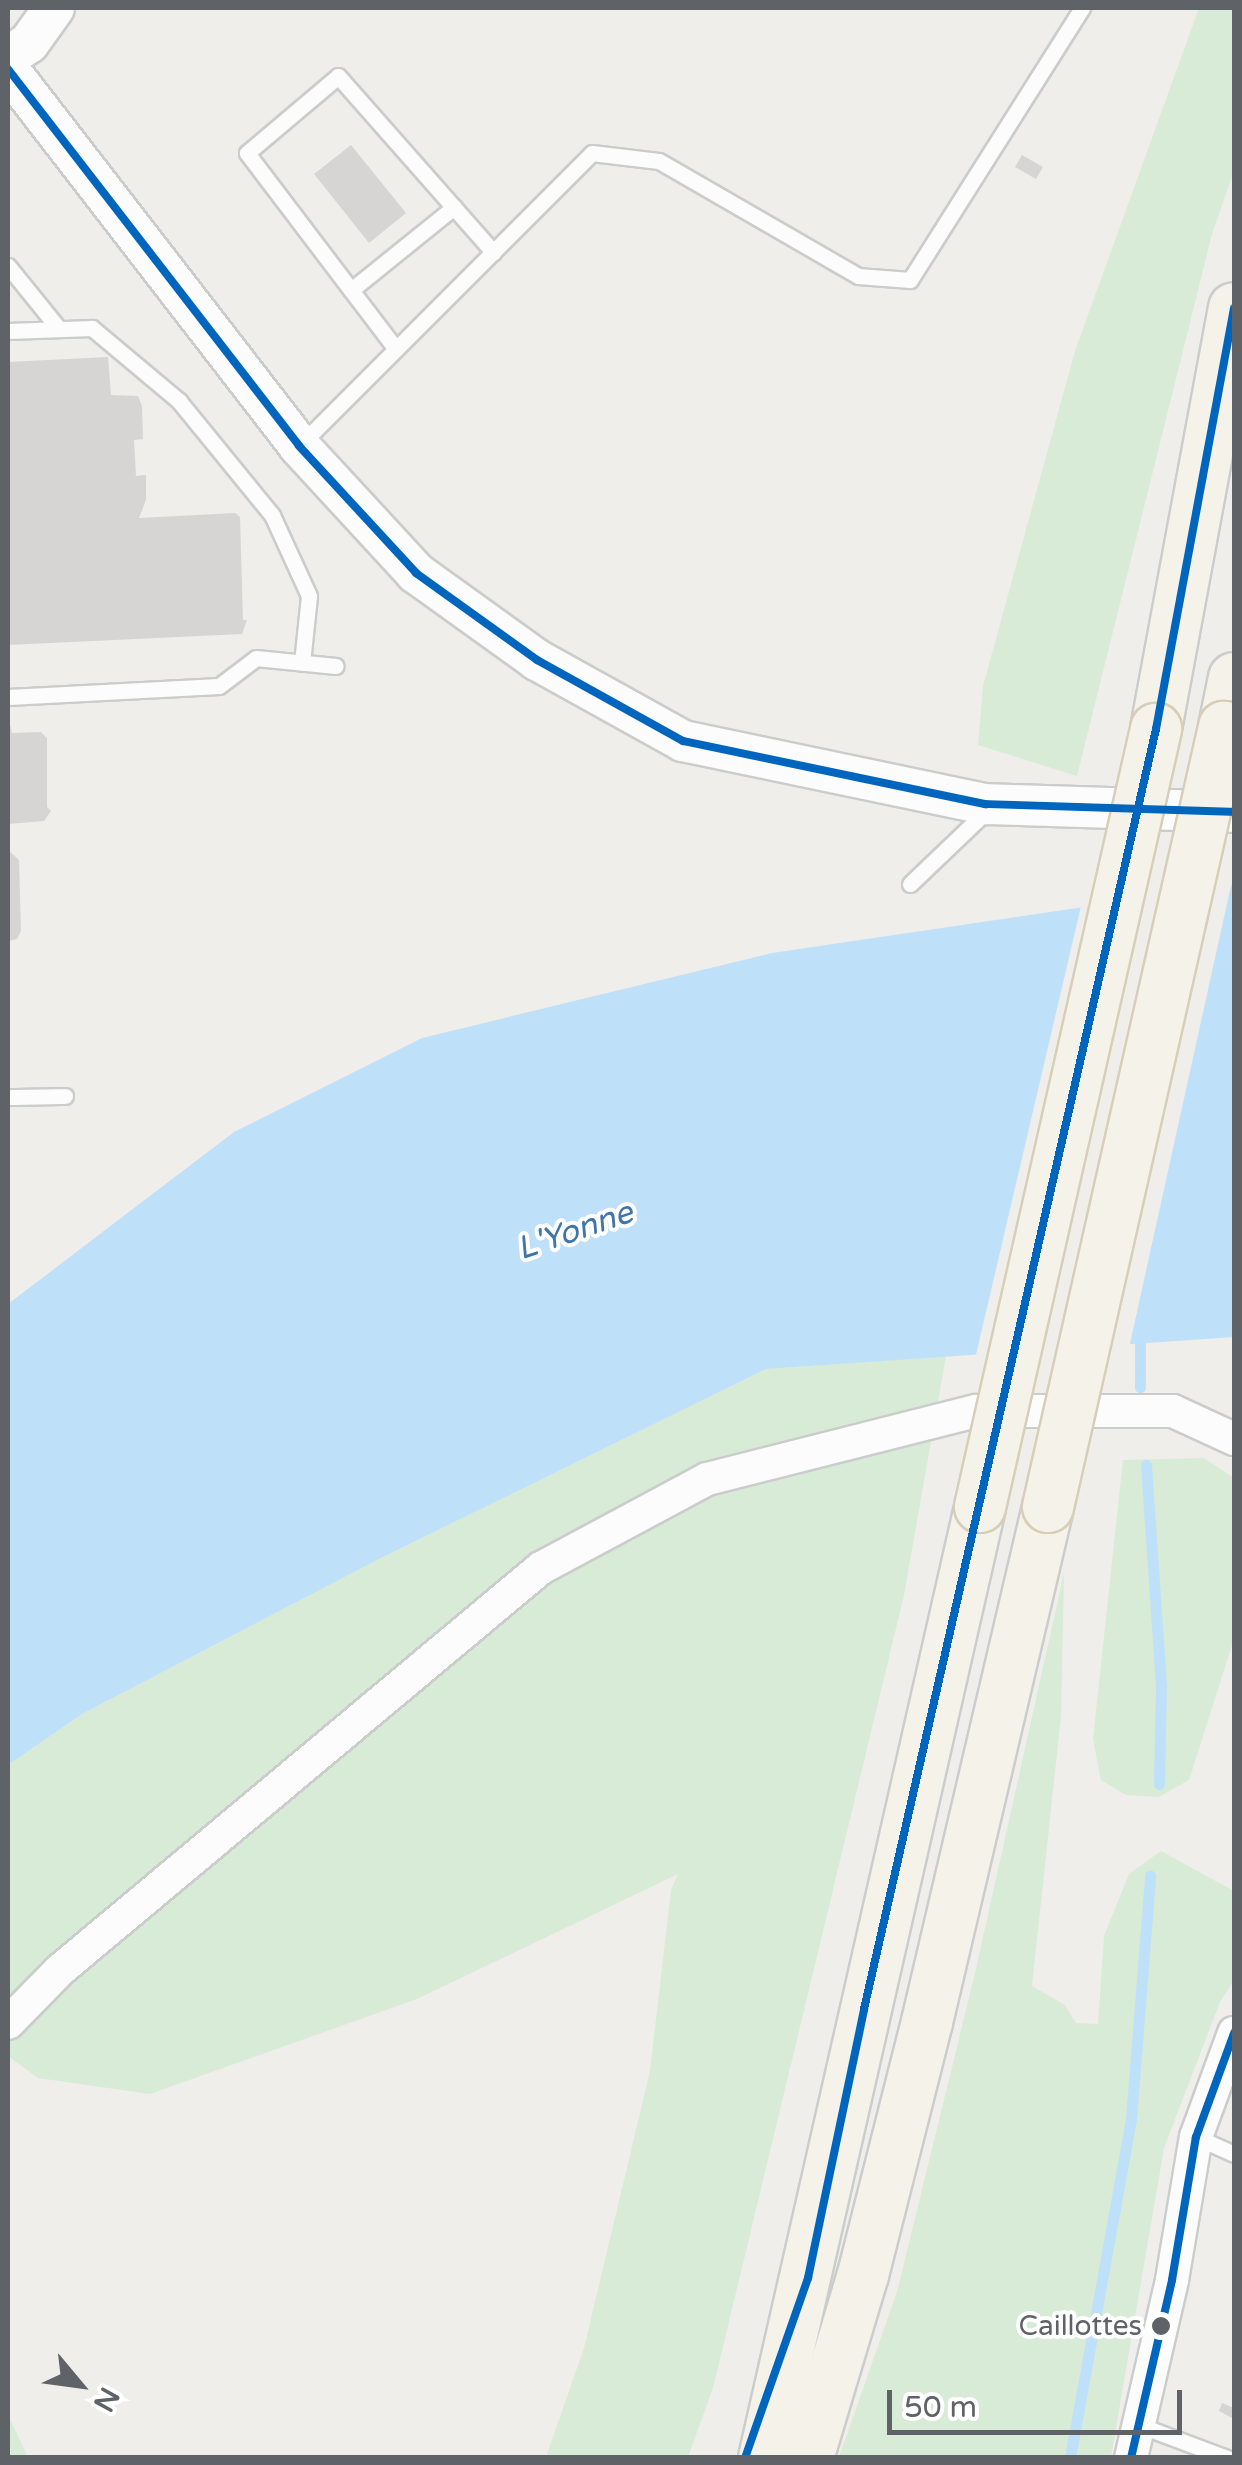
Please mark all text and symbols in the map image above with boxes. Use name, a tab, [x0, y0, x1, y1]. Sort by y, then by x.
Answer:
water label: L'Yonne	[512, 1193, 638, 1269]
place label: Caillottes	[1018, 2309, 1142, 2343]
marker: Caillottes	[1151, 2316, 1171, 2336]
north arrow	[30, 2335, 130, 2435]
scale bar	[892, 2370, 1187, 2432]
text: N	[86, 2381, 127, 2418]
text: 50 m	[904, 2389, 977, 2426]

